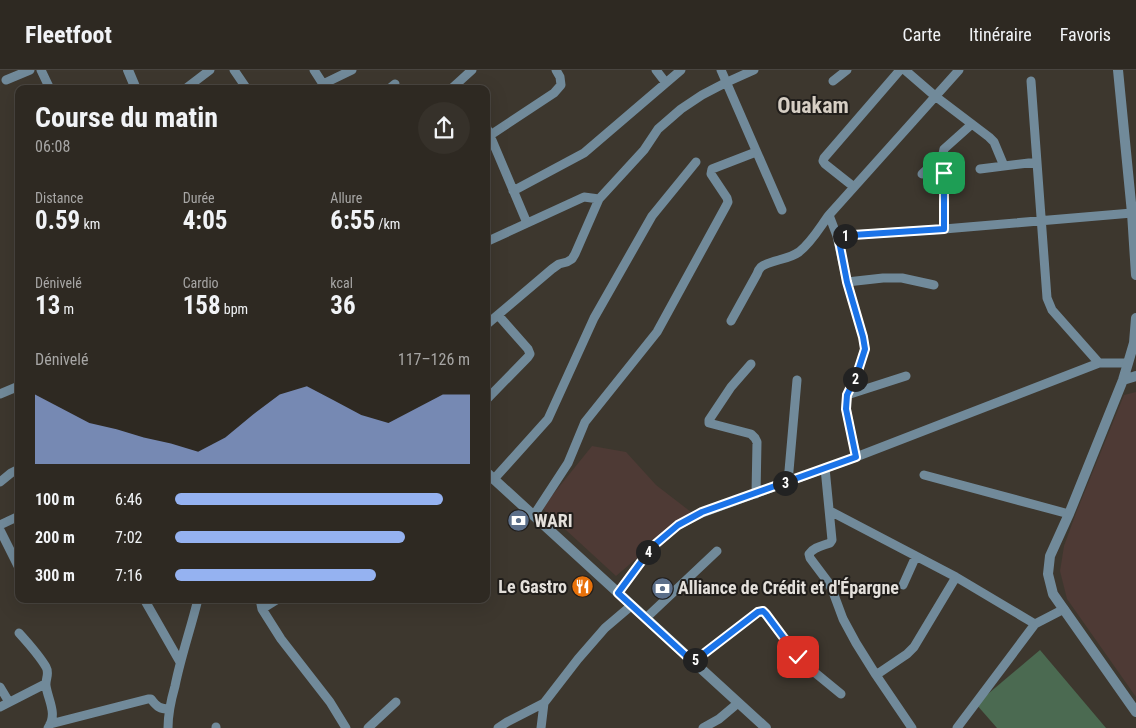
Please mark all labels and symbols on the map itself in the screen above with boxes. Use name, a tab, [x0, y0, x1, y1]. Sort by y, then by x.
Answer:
district label: Ouakam	[777, 93, 849, 118]
pin	[923, 152, 965, 194]
pin: 1	[832, 224, 858, 248]
pin: 2	[842, 366, 868, 392]
pin: 3	[772, 470, 798, 496]
bank icon: WARI	[506, 509, 530, 533]
place label: WARI	[534, 510, 573, 531]
pin: 4	[636, 540, 660, 564]
restaurant icon: Le Gastro	[571, 575, 595, 599]
place label: Le Gastro	[498, 576, 567, 597]
bank icon: Alliance de Crédit et d'Épargne	[650, 576, 674, 600]
place label: Alliance de Crédit et d'Épargne	[678, 577, 899, 598]
pin	[777, 636, 819, 678]
pin: 5	[682, 648, 708, 672]

